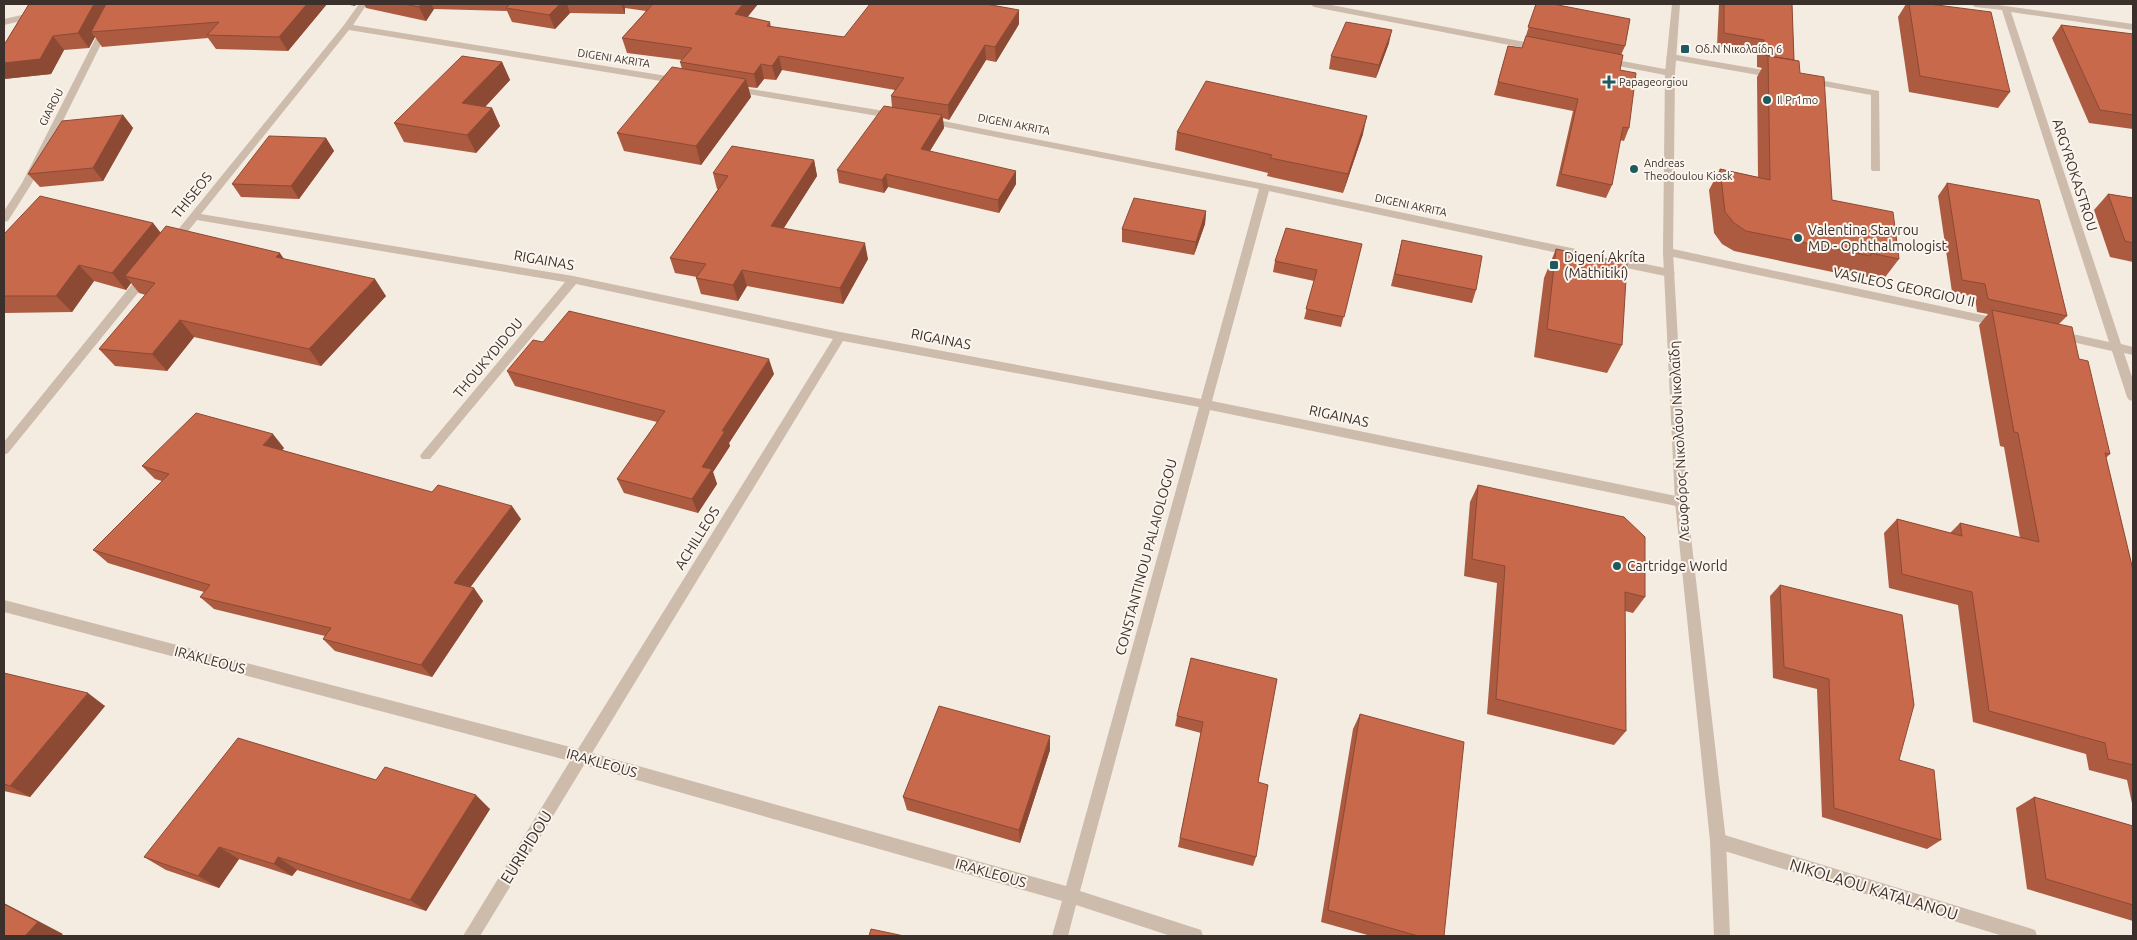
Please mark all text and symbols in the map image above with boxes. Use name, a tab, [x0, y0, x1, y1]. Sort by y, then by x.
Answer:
marker: Οδ.Ν Νικολαίδη 6	[1679, 43, 1691, 55]
place label: Οδ.Ν Νικολαίδη 6	[1695, 43, 1782, 55]
street label: DIGENI AKRITA	[577, 46, 652, 70]
marker: Papageorgiou	[1603, 76, 1615, 88]
place label: Papageorgiou	[1619, 76, 1688, 88]
street label: GIAROU	[37, 86, 65, 128]
marker: Il Pr1mo	[1761, 94, 1773, 106]
place label: Il Pr1mo	[1777, 94, 1818, 106]
street label: DIGENI AKRITA	[977, 111, 1052, 137]
street label: ARGYROKASTROU	[2049, 117, 2101, 233]
place label: Andreas Theodoulou Kiosk	[1644, 157, 1733, 182]
marker: Andreas Theodoulou Kiosk	[1628, 163, 1640, 175]
street label: THISEOS	[169, 169, 215, 221]
street label: DIGENI AKRITA	[1374, 191, 1449, 219]
place label: Valentina Stavrou MD - Ophthalmologist	[1808, 222, 1948, 254]
marker: Valentina Stavrou MD - Ophthalmologist	[1792, 232, 1804, 244]
street label: RIGAINAS	[513, 247, 575, 273]
place label: Digení Akríta (Mathitikí)	[1564, 249, 1645, 281]
marker: Digení Akríta (Mathitikí)	[1548, 259, 1560, 271]
street label: VASILEOS GEORGIOU II	[1832, 264, 1976, 310]
street label: THOUKYDIDOU	[450, 315, 526, 401]
street label: RIGAINAS	[910, 325, 972, 353]
street label: Λεωφόρος Νικολάου Νικολαΐδη	[1666, 340, 1692, 542]
street label: RIGAINAS	[1308, 402, 1370, 430]
street label: CONSTANTINOU PALAIOLOGOU	[1112, 457, 1180, 657]
street label: ACHILLEOS	[671, 504, 723, 572]
place label: Cartridge World	[1627, 558, 1728, 574]
marker: Cartridge World	[1611, 560, 1623, 572]
street label: IRAKLEOUS	[173, 643, 247, 677]
street label: IRAKLEOUS	[565, 745, 639, 781]
street label: EURIPIDOU	[497, 807, 555, 887]
street label: IRAKLEOUS	[954, 855, 1028, 891]
street label: NIKOLAOU KATALANOU	[1788, 855, 1960, 923]

